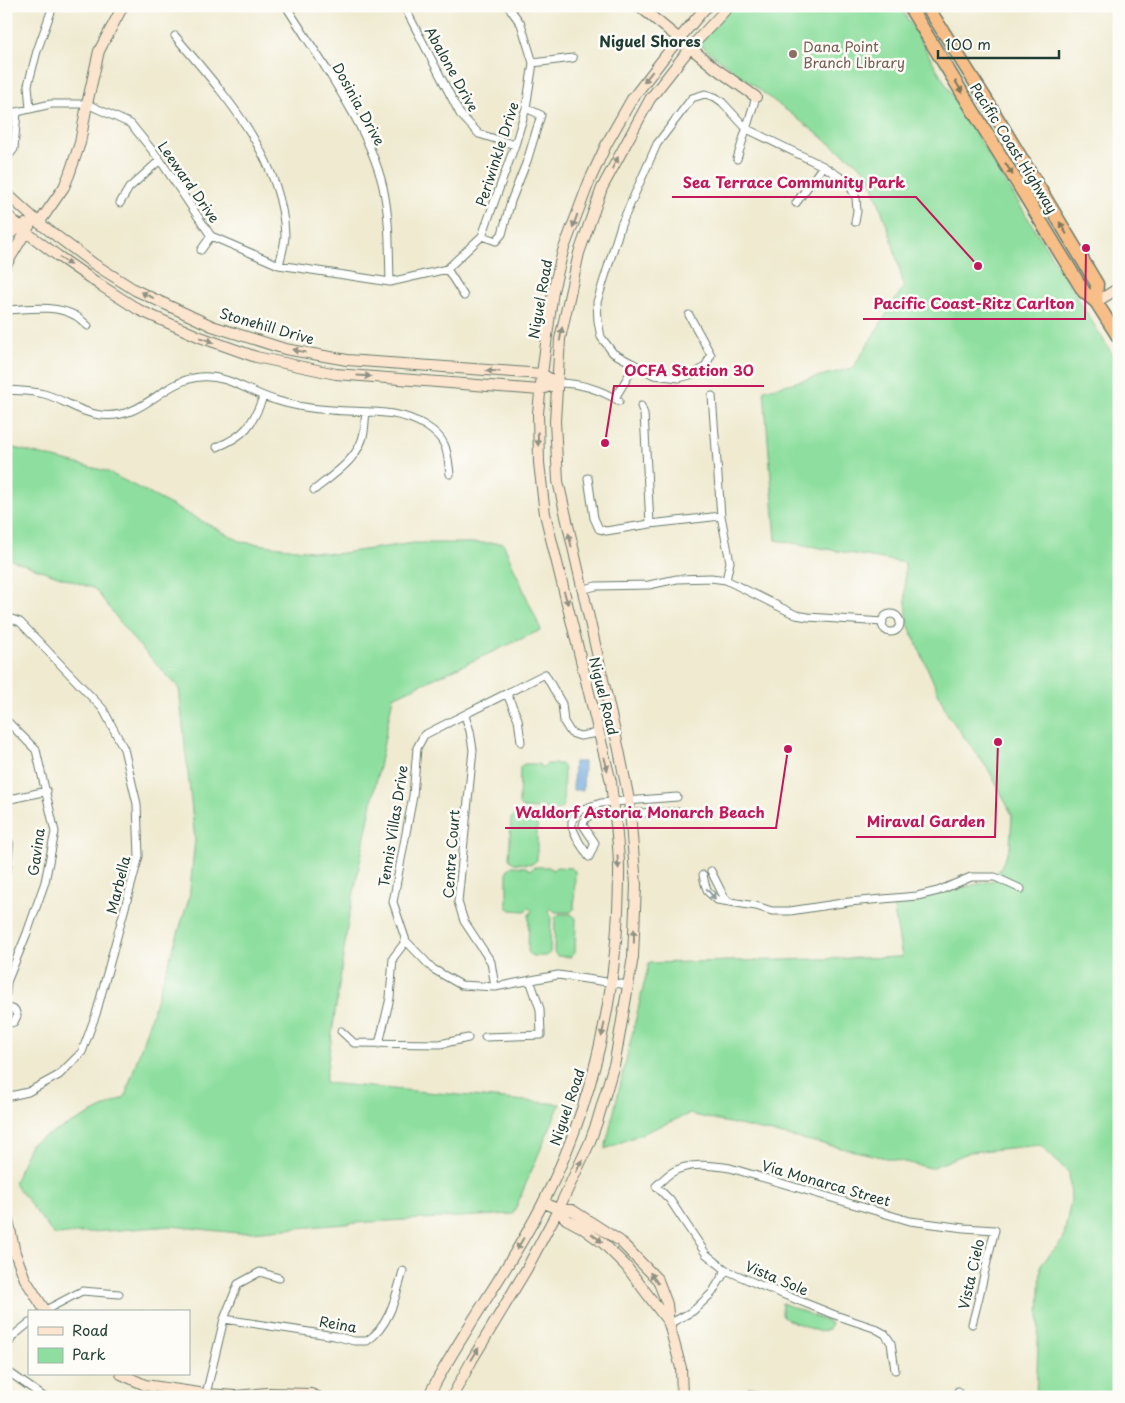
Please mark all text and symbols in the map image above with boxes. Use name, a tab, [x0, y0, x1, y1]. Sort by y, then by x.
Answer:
street label: Abalone Drive	[420, 23, 484, 115]
scale bar	[938, 28, 1059, 60]
district label: Niguel Shores	[599, 29, 701, 52]
text: 100 m	[945, 32, 991, 55]
place label: Dana Point Branch Library	[803, 36, 905, 73]
marker: Dana Point Branch Library	[787, 48, 799, 60]
street label: Dosinia Drive	[328, 59, 391, 150]
one-way arrow	[643, 70, 654, 83]
street label: Pacific Coast Highway	[965, 79, 1063, 217]
one-way arrow	[954, 81, 963, 94]
street label: Periwinkle Drive	[470, 99, 524, 209]
street label: Leeward Drive	[153, 137, 225, 227]
one-way arrow	[611, 156, 619, 170]
one-way arrow	[1005, 162, 1014, 176]
callout: Sea Terrace Community Park	[672, 167, 916, 197]
text: Sea Terrace Community Park	[683, 170, 905, 193]
one-way arrow	[570, 214, 578, 228]
one-way arrow	[1058, 222, 1068, 235]
one-way arrow	[58, 256, 72, 266]
street label: Niguel Road	[523, 258, 557, 340]
callout: Pacific Coast-Ritz Carlton	[863, 289, 1085, 319]
one-way arrow	[140, 291, 154, 299]
text: Pacific Coast-Ritz Carlton	[874, 291, 1074, 314]
street label: Stonehill Drive	[217, 302, 317, 350]
one-way arrow	[558, 326, 566, 342]
one-way arrow	[199, 336, 214, 344]
one-way arrow	[291, 347, 307, 355]
callout: OCFA Station 30	[614, 356, 764, 386]
text: OCFA Station 30	[624, 358, 754, 381]
one-way arrow	[485, 366, 501, 374]
one-way arrow	[357, 373, 373, 381]
one-way arrow	[535, 431, 543, 447]
one-way arrow	[566, 531, 574, 547]
one-way arrow	[562, 591, 570, 606]
street label: Niguel Road	[584, 655, 624, 737]
one-way arrow	[603, 757, 611, 772]
street label: Tennis Villas Drive	[373, 764, 413, 888]
callout: Waldorf Astoria Monarch Beach	[505, 798, 776, 828]
text: Waldorf Astoria Monarch Beach	[515, 800, 765, 823]
callout: Miraval Garden	[856, 807, 995, 837]
street label: Centre Court	[437, 809, 465, 899]
text: Miraval Garden	[867, 809, 985, 832]
street label: Gavina	[22, 827, 50, 877]
street label: Marbella	[101, 853, 135, 916]
one-way arrow	[615, 855, 623, 871]
one-way arrow	[706, 887, 717, 900]
one-way arrow	[630, 928, 638, 944]
one-way arrow	[599, 1023, 607, 1038]
street label: Niguel Road	[544, 1066, 590, 1148]
street label: Via Monarca Street	[759, 1155, 893, 1212]
one-way arrow	[575, 1158, 584, 1173]
one-way arrow	[590, 1233, 603, 1244]
street label: Vista Cielo	[953, 1237, 989, 1311]
one-way arrow	[515, 1238, 524, 1251]
street label: Vista Sole	[742, 1255, 812, 1301]
one-way arrow	[649, 1272, 660, 1285]
legend	[28, 1310, 190, 1376]
street label: Reina	[318, 1310, 359, 1338]
text: Road	[72, 1318, 108, 1341]
text: Park	[72, 1342, 106, 1365]
one-way arrow	[471, 1347, 480, 1360]

